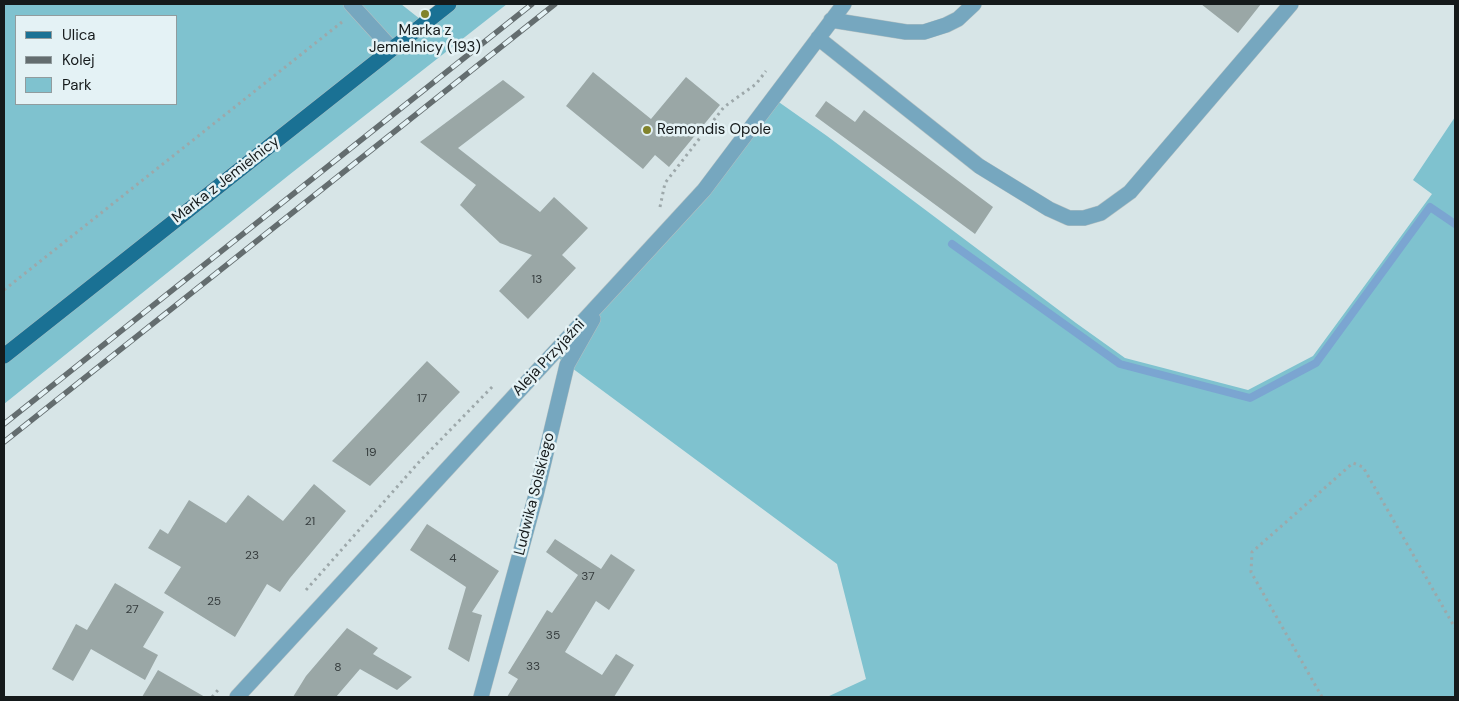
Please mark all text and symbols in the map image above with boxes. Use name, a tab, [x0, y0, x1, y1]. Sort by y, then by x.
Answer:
marker: Marka z Jemielnicy (193)	[419, 8, 431, 20]
legend	[15, 15, 178, 105]
place label: Marka z Jemielnicy (193)	[369, 22, 481, 57]
text: Ulica	[62, 25, 96, 45]
text: Kolej	[62, 50, 95, 70]
text: Park	[62, 75, 92, 95]
place label: Remondis Opole	[657, 121, 771, 139]
marker: Remondis Opole	[641, 124, 653, 136]
street label: Marka z Jemielnicy	[169, 133, 283, 227]
house number: 13	[532, 273, 542, 287]
street label: Aleja Przyjaźni	[509, 316, 589, 400]
house number: 17	[417, 392, 427, 406]
street label: Ludwika Solskiego	[511, 431, 559, 557]
house number: 19	[365, 446, 377, 460]
house number: 21	[305, 515, 315, 529]
house number: 23	[245, 549, 259, 563]
house number: 4	[449, 552, 457, 566]
house number: 37	[581, 570, 595, 584]
house number: 25	[207, 595, 221, 609]
house number: 27	[125, 603, 139, 617]
house number: 35	[546, 629, 560, 643]
house number: 33	[526, 660, 540, 674]
house number: 8	[334, 661, 342, 675]

